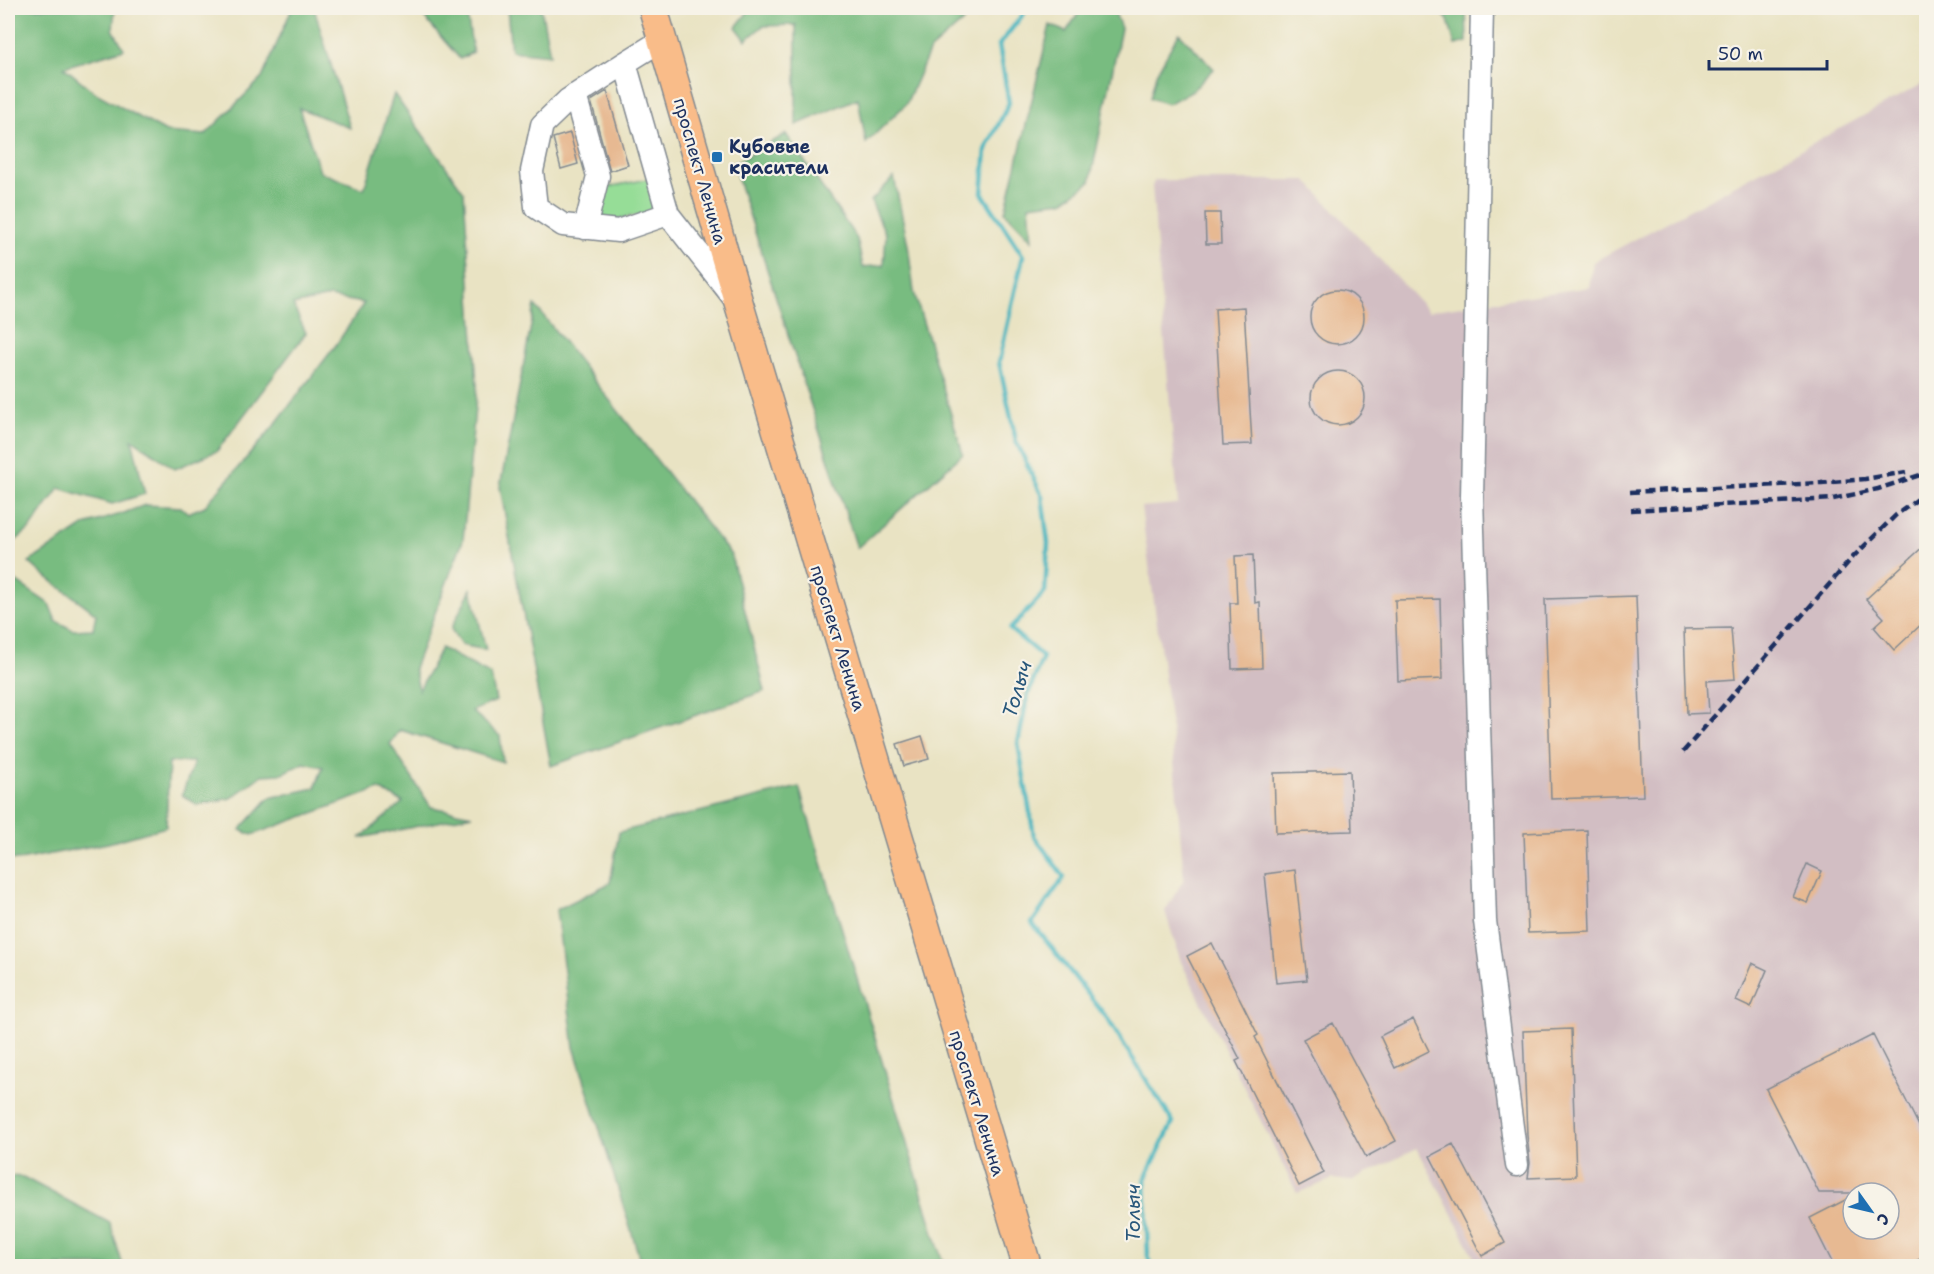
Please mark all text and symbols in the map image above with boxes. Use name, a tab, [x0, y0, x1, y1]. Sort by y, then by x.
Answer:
scale bar	[1709, 33, 1828, 71]
text: 50 m	[1718, 42, 1763, 66]
street label: проспект Ленина	[668, 95, 732, 247]
place label: Кубовые красители	[729, 135, 829, 180]
marker: Кубовые красители	[710, 150, 724, 164]
street label: проспект Ленина	[804, 562, 872, 714]
water label: Толыч	[996, 657, 1038, 721]
street label: проспект Ленина	[943, 1027, 1011, 1179]
north arrow	[1841, 1181, 1901, 1241]
water label: Толыч	[1120, 1184, 1146, 1242]
text: С	[1871, 1209, 1894, 1229]

